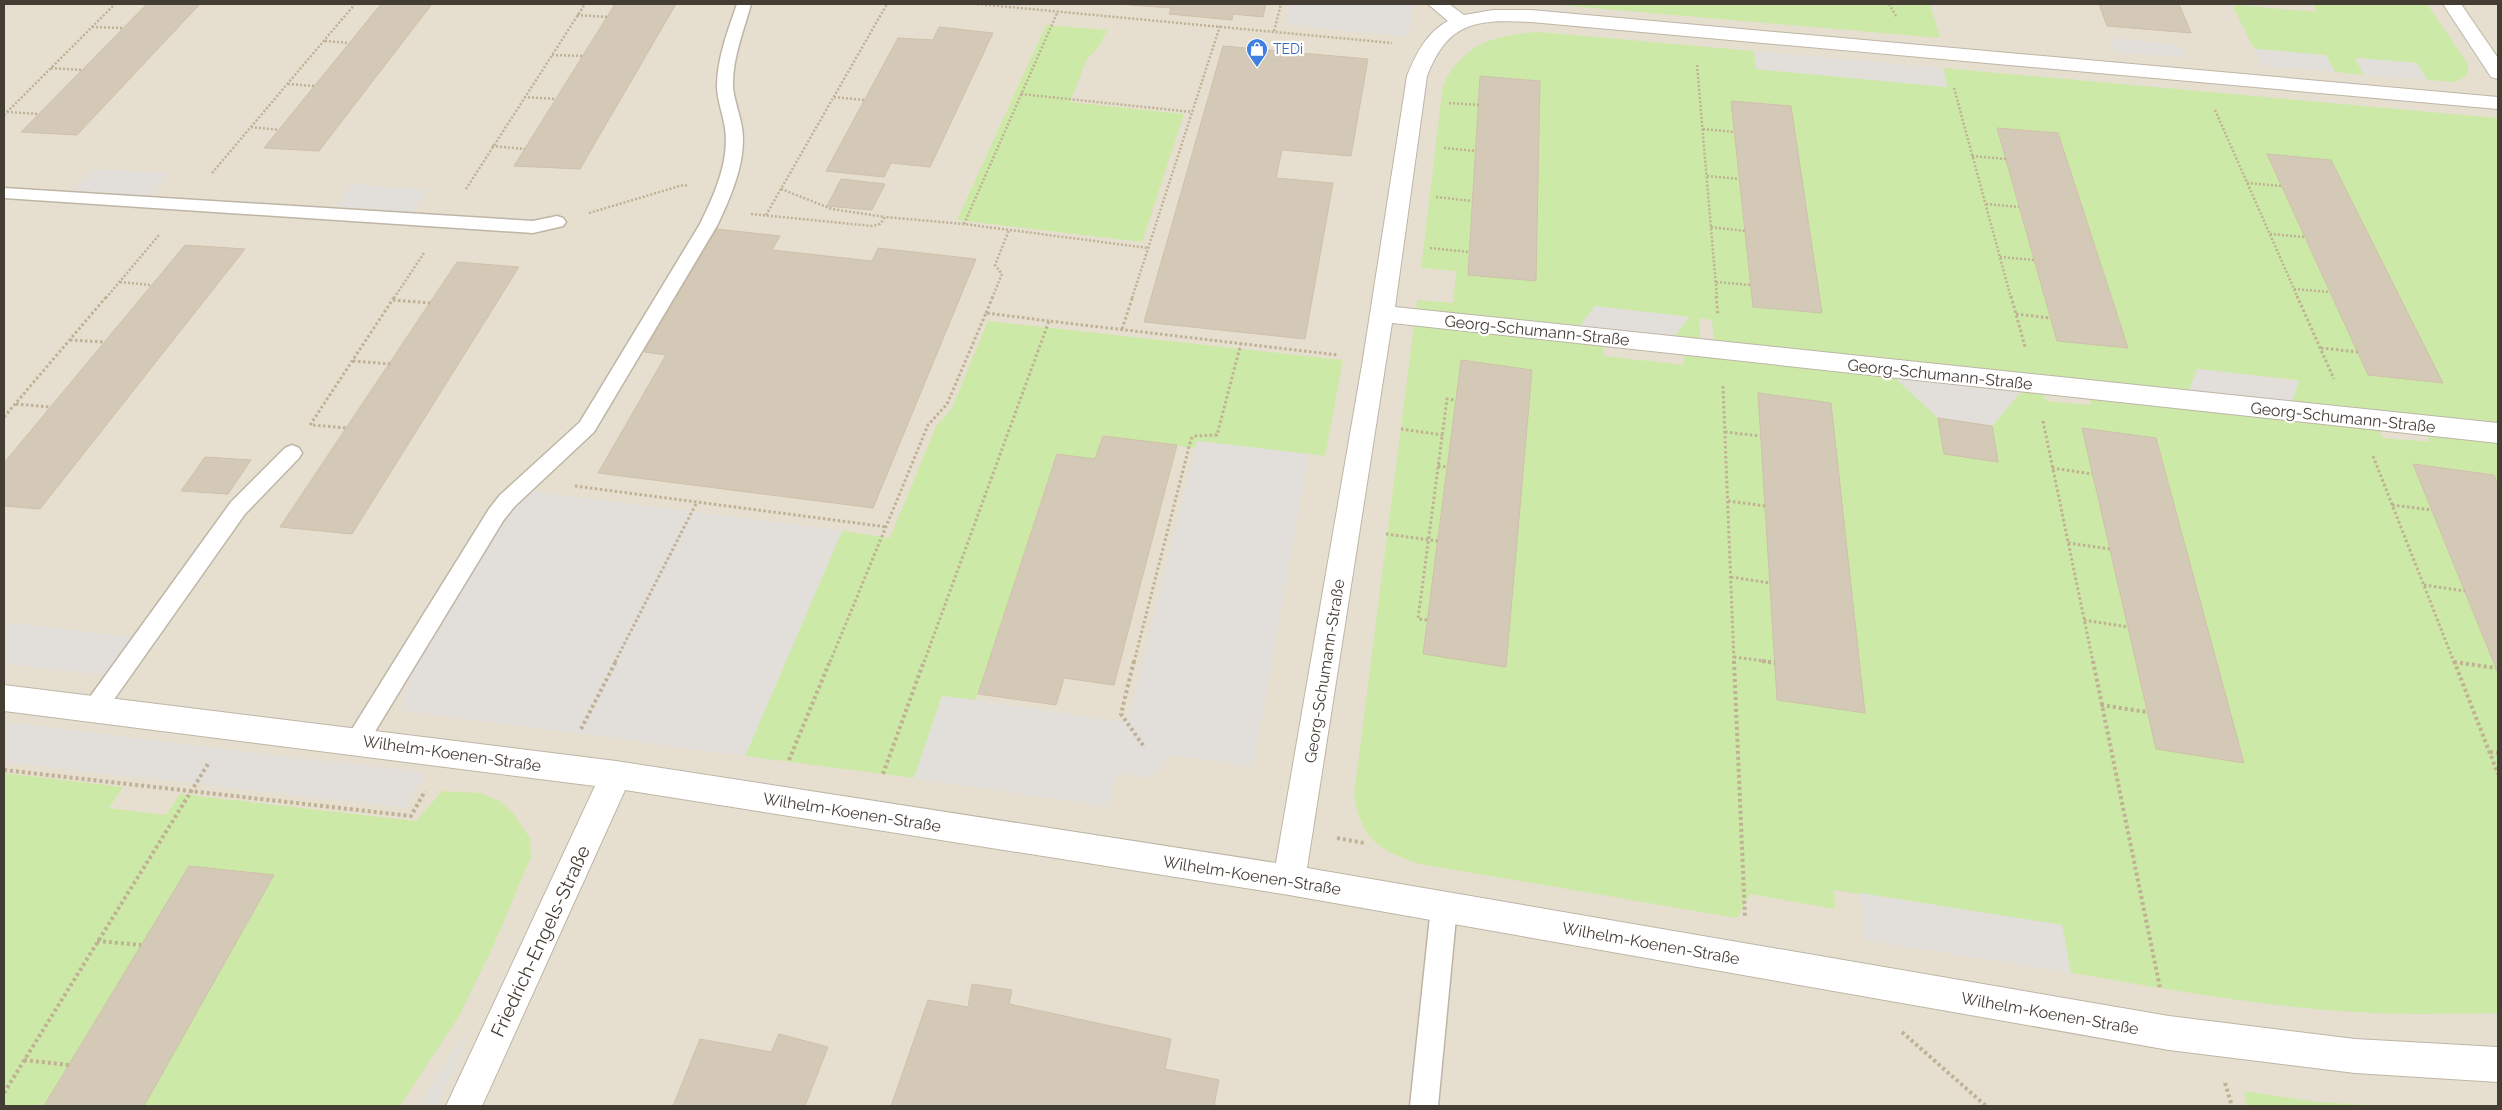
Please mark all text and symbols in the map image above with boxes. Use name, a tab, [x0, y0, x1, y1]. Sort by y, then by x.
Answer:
shop icon: TEDi	[1245, 37, 1269, 68]
place label: TEDi	[1273, 41, 1303, 57]
street label: Georg-Schumann-Straße	[1443, 311, 1630, 350]
street label: Georg-Schumann-Straße	[1846, 355, 2033, 394]
street label: Georg-Schumann-Straße	[2249, 398, 2436, 437]
street label: Georg-Schumann-Straße	[1301, 578, 1348, 764]
street label: Wilhelm-Koenen-Straße	[361, 732, 542, 775]
street label: Wilhelm-Koenen-Straße	[762, 789, 942, 836]
street label: Friedrich-Engels-Straße	[486, 842, 594, 1040]
street label: Wilhelm-Koenen-Straße	[1162, 852, 1342, 899]
street label: Wilhelm-Koenen-Straße	[1561, 919, 1741, 968]
street label: Wilhelm-Koenen-Straße	[1960, 989, 2140, 1038]

